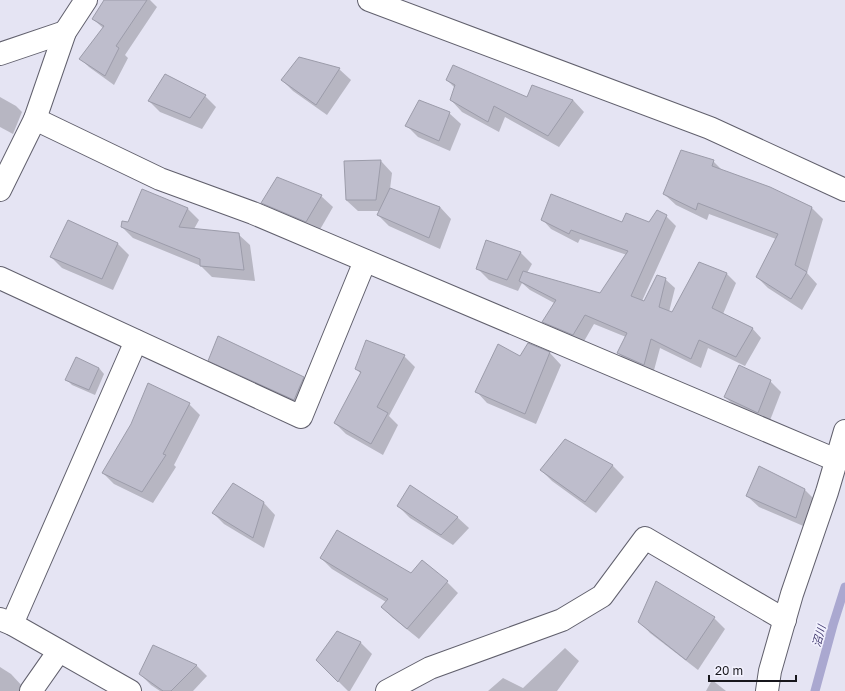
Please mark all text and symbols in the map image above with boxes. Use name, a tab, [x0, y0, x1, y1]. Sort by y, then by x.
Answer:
water label: 沼川	[809, 623, 828, 648]
scale bar	[709, 657, 796, 683]
text: 20 m	[715, 663, 743, 678]

